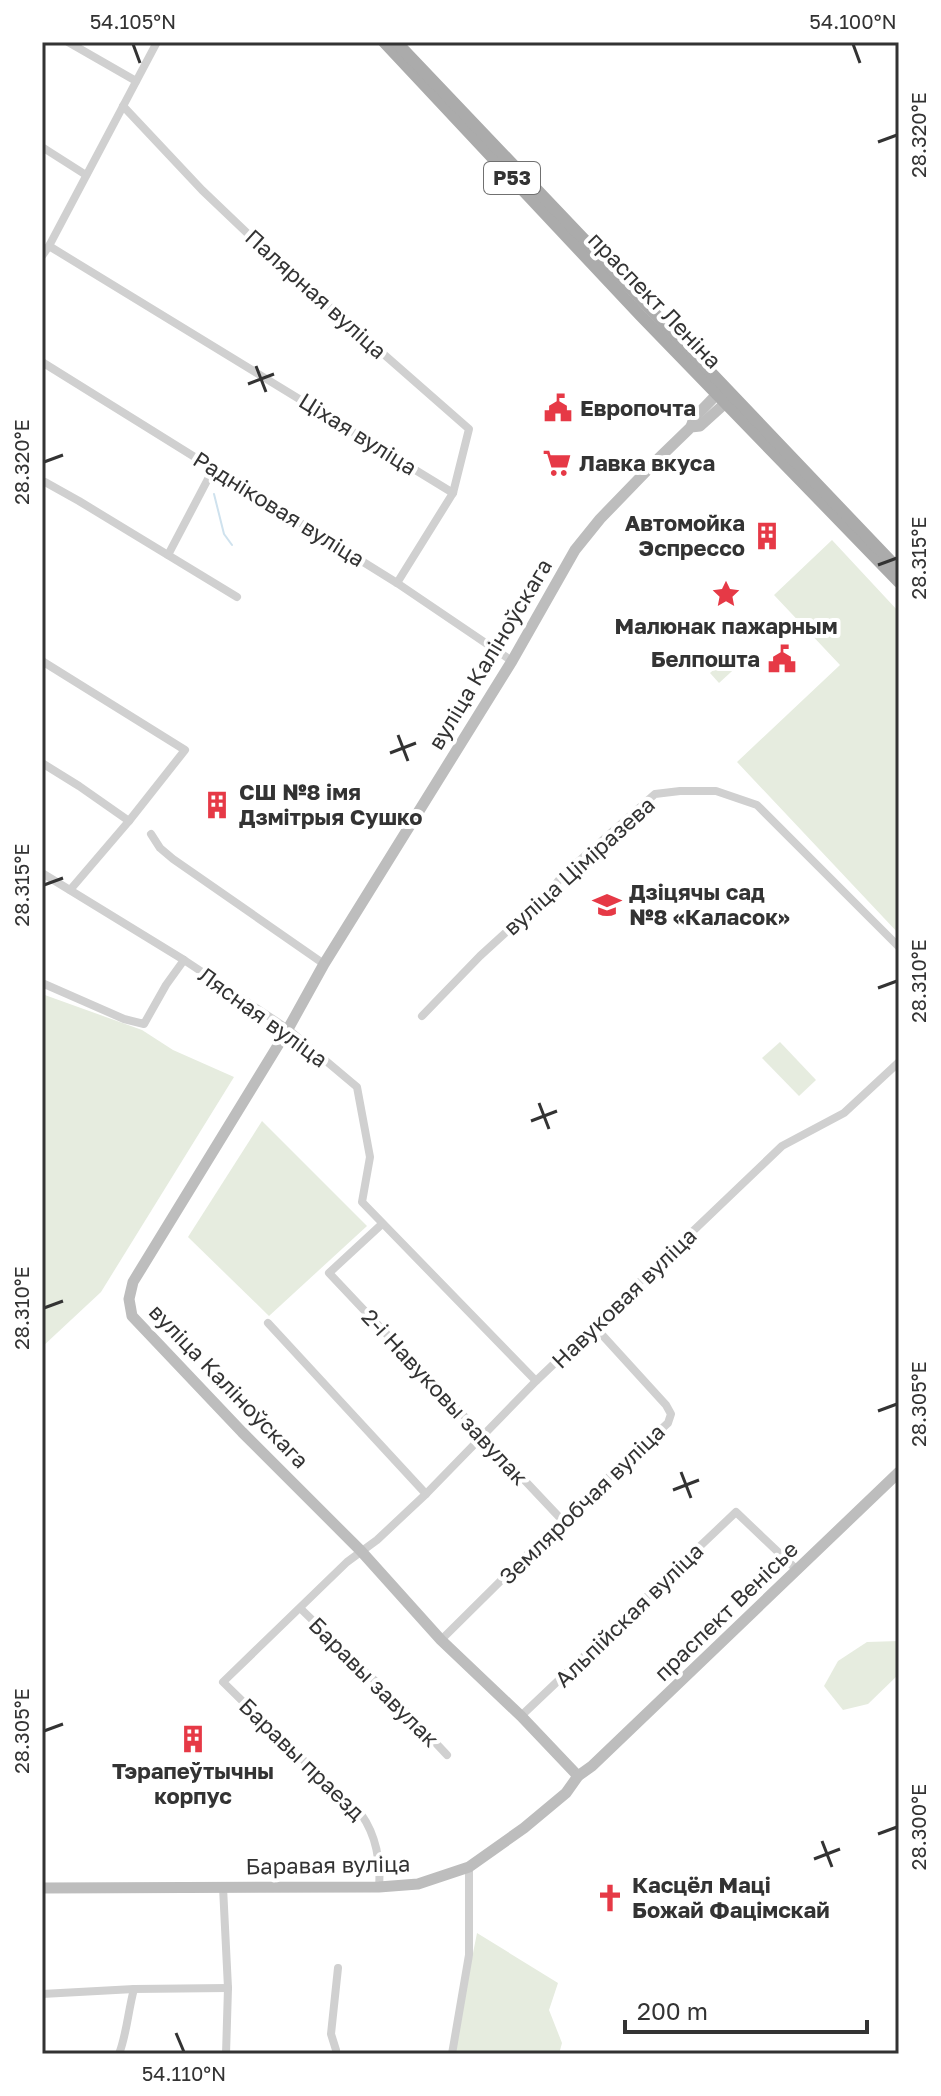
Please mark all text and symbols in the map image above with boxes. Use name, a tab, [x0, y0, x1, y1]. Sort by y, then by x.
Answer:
text: 54.105°N	[90, 9, 176, 33]
text: 54.100°N	[809, 9, 897, 33]
text: 28.320°E	[906, 92, 930, 178]
road number: Р53	[484, 162, 540, 194]
street label: Палярная вуліца	[240, 223, 393, 364]
street label: праспект Леніна	[583, 226, 727, 374]
street label: Ціхая вуліца	[294, 387, 422, 481]
public building icon: Европочта	[543, 393, 573, 423]
place label: Европочта	[580, 394, 696, 421]
text: 28.320°E	[9, 419, 33, 505]
street label: Радніковая вуліца	[189, 445, 370, 572]
supermarket icon: Лавка вкуса	[542, 448, 572, 478]
place label: Лавка вкуса	[579, 449, 715, 476]
place label: Автомойка Эспрессо	[625, 509, 745, 561]
text: 28.315°E	[906, 517, 930, 599]
building icon: Автомойка Эспрессо	[752, 521, 782, 551]
street label: вуліца Каліноўскага	[422, 553, 557, 754]
place icon: Малюнак пажарным	[711, 579, 741, 609]
place label: Малюнак пажарным	[614, 612, 838, 639]
public building icon: Белпошта	[767, 644, 797, 674]
place label: Белпошта	[651, 645, 760, 672]
place label: СШ №8 імя Дзмітрыя Сушко	[239, 778, 422, 830]
building icon: СШ №8 імя Дзмітрыя Сушко	[202, 790, 232, 820]
street label: вуліца Ціміразева	[498, 791, 660, 941]
text: 28.315°E	[9, 844, 33, 926]
place label: Дзіцячы сад №8 «Каласок»	[629, 878, 790, 930]
school or university icon: Дзіцячы сад №8 «Каласок»	[592, 890, 622, 920]
text: 28.310°E	[906, 939, 930, 1023]
street label: Лясная вуліца	[193, 961, 333, 1073]
street label: Навуковая вуліца	[546, 1222, 702, 1374]
text: 28.310°E	[9, 1266, 33, 1350]
street label: вуліца Каліноўскага	[144, 1298, 315, 1473]
street label: 2-і Навуковы завулак	[357, 1303, 534, 1491]
text: 28.305°E	[906, 1361, 930, 1447]
street label: Земляробчая вуліца	[493, 1418, 670, 1590]
street label: праспект Венісье	[648, 1535, 803, 1686]
street label: Альпійская вуліца	[549, 1537, 709, 1692]
street label: Баравы завулак	[304, 1611, 445, 1753]
text: 28.305°E	[9, 1688, 33, 1774]
street label: Баравы праезд	[234, 1692, 371, 1825]
building icon: Тэрапеўтычны корпус	[178, 1724, 208, 1754]
place label: Тэрапеўтычны корпус	[112, 1757, 274, 1809]
text: 28.300°E	[906, 1784, 930, 1870]
street label: Баравая вуліца	[245, 1850, 411, 1879]
place label: Касцёл Маці Божай Фацімскай	[632, 1871, 830, 1923]
church icon: Касцёл Маці Божай Фацімскай	[595, 1883, 625, 1913]
scale bar	[625, 1984, 867, 2034]
text: 200 m	[637, 1996, 708, 2025]
text: 54.110°N	[142, 2061, 226, 2085]

